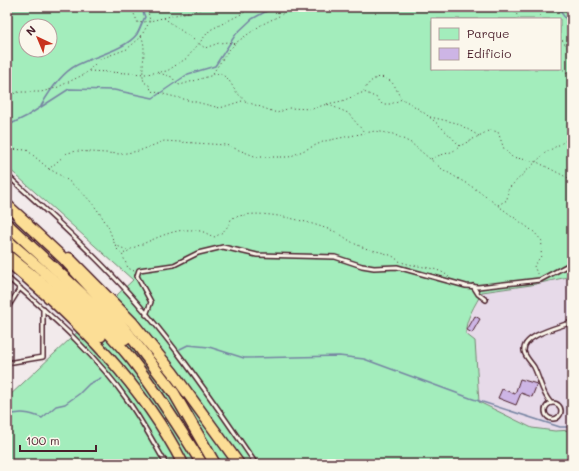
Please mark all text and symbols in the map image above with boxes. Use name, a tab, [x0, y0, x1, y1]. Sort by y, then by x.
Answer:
north arrow	[18, 18, 58, 58]
legend	[431, 18, 561, 70]
text: N	[22, 22, 39, 39]
text: Parque	[467, 25, 510, 41]
text: Edificio	[467, 45, 511, 61]
scale bar	[20, 427, 96, 453]
text: 100 m	[26, 432, 60, 448]

